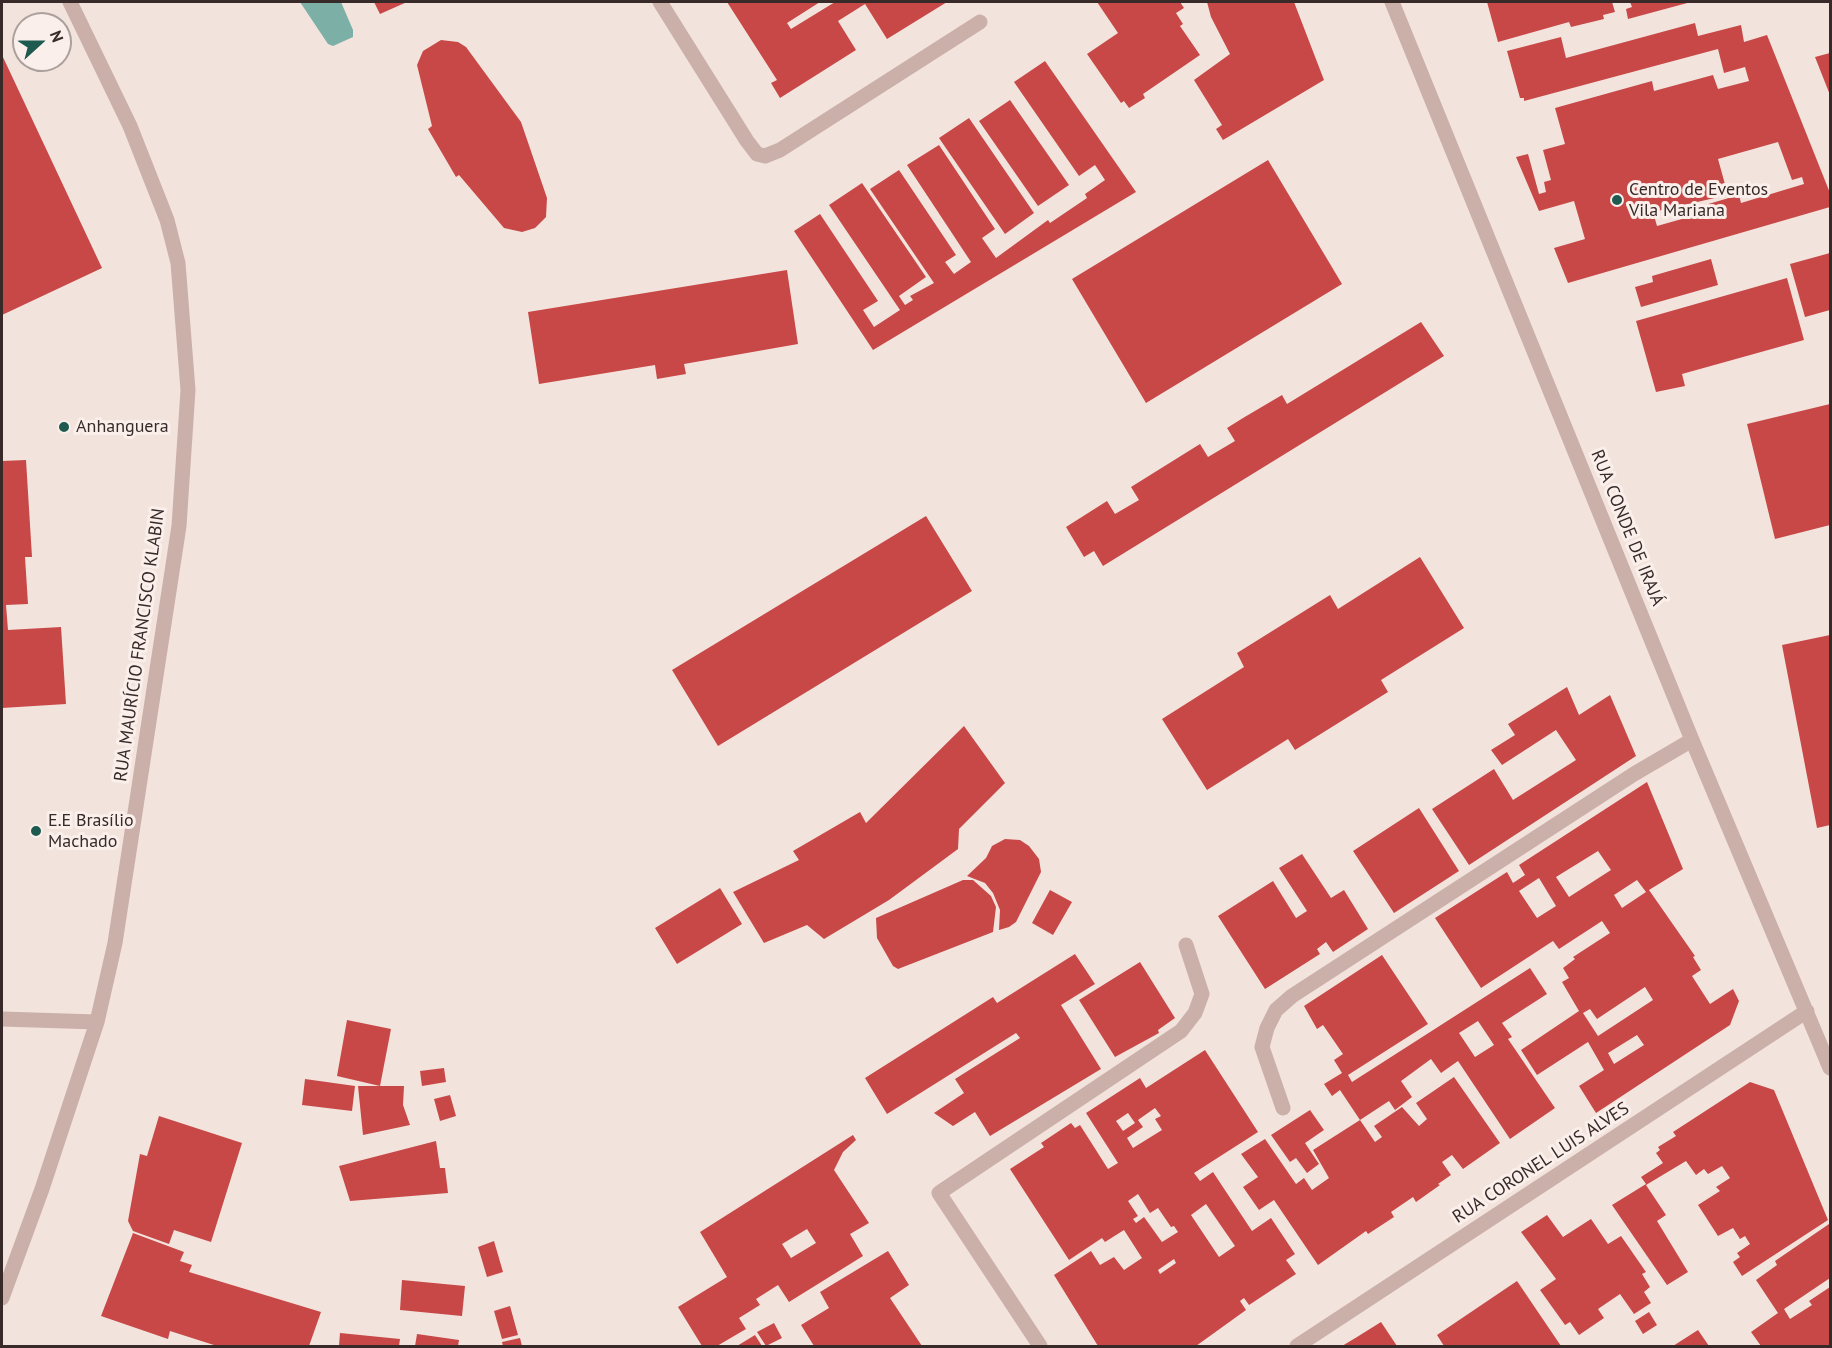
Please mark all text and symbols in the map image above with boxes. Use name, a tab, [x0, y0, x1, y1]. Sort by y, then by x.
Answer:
north arrow	[12, 12, 72, 72]
text: N	[46, 28, 68, 45]
place label: Centro de Eventos Vila Mariana	[1629, 179, 1768, 222]
marker: Centro de Eventos Vila Mariana	[1610, 193, 1624, 207]
place label: Anhanguera	[76, 416, 169, 438]
marker: Anhanguera	[57, 420, 71, 434]
street label: RUA CONDE DE IRAJÁ	[1586, 447, 1668, 609]
street label: RUA MAURÍCIO FRANCISCO KLABIN	[110, 507, 170, 783]
place label: E.E Brasílio Machado	[48, 810, 134, 852]
marker: E.E Brasílio Machado	[29, 824, 43, 838]
street label: RUA CORONEL LUIS ALVES	[1449, 1098, 1633, 1228]

